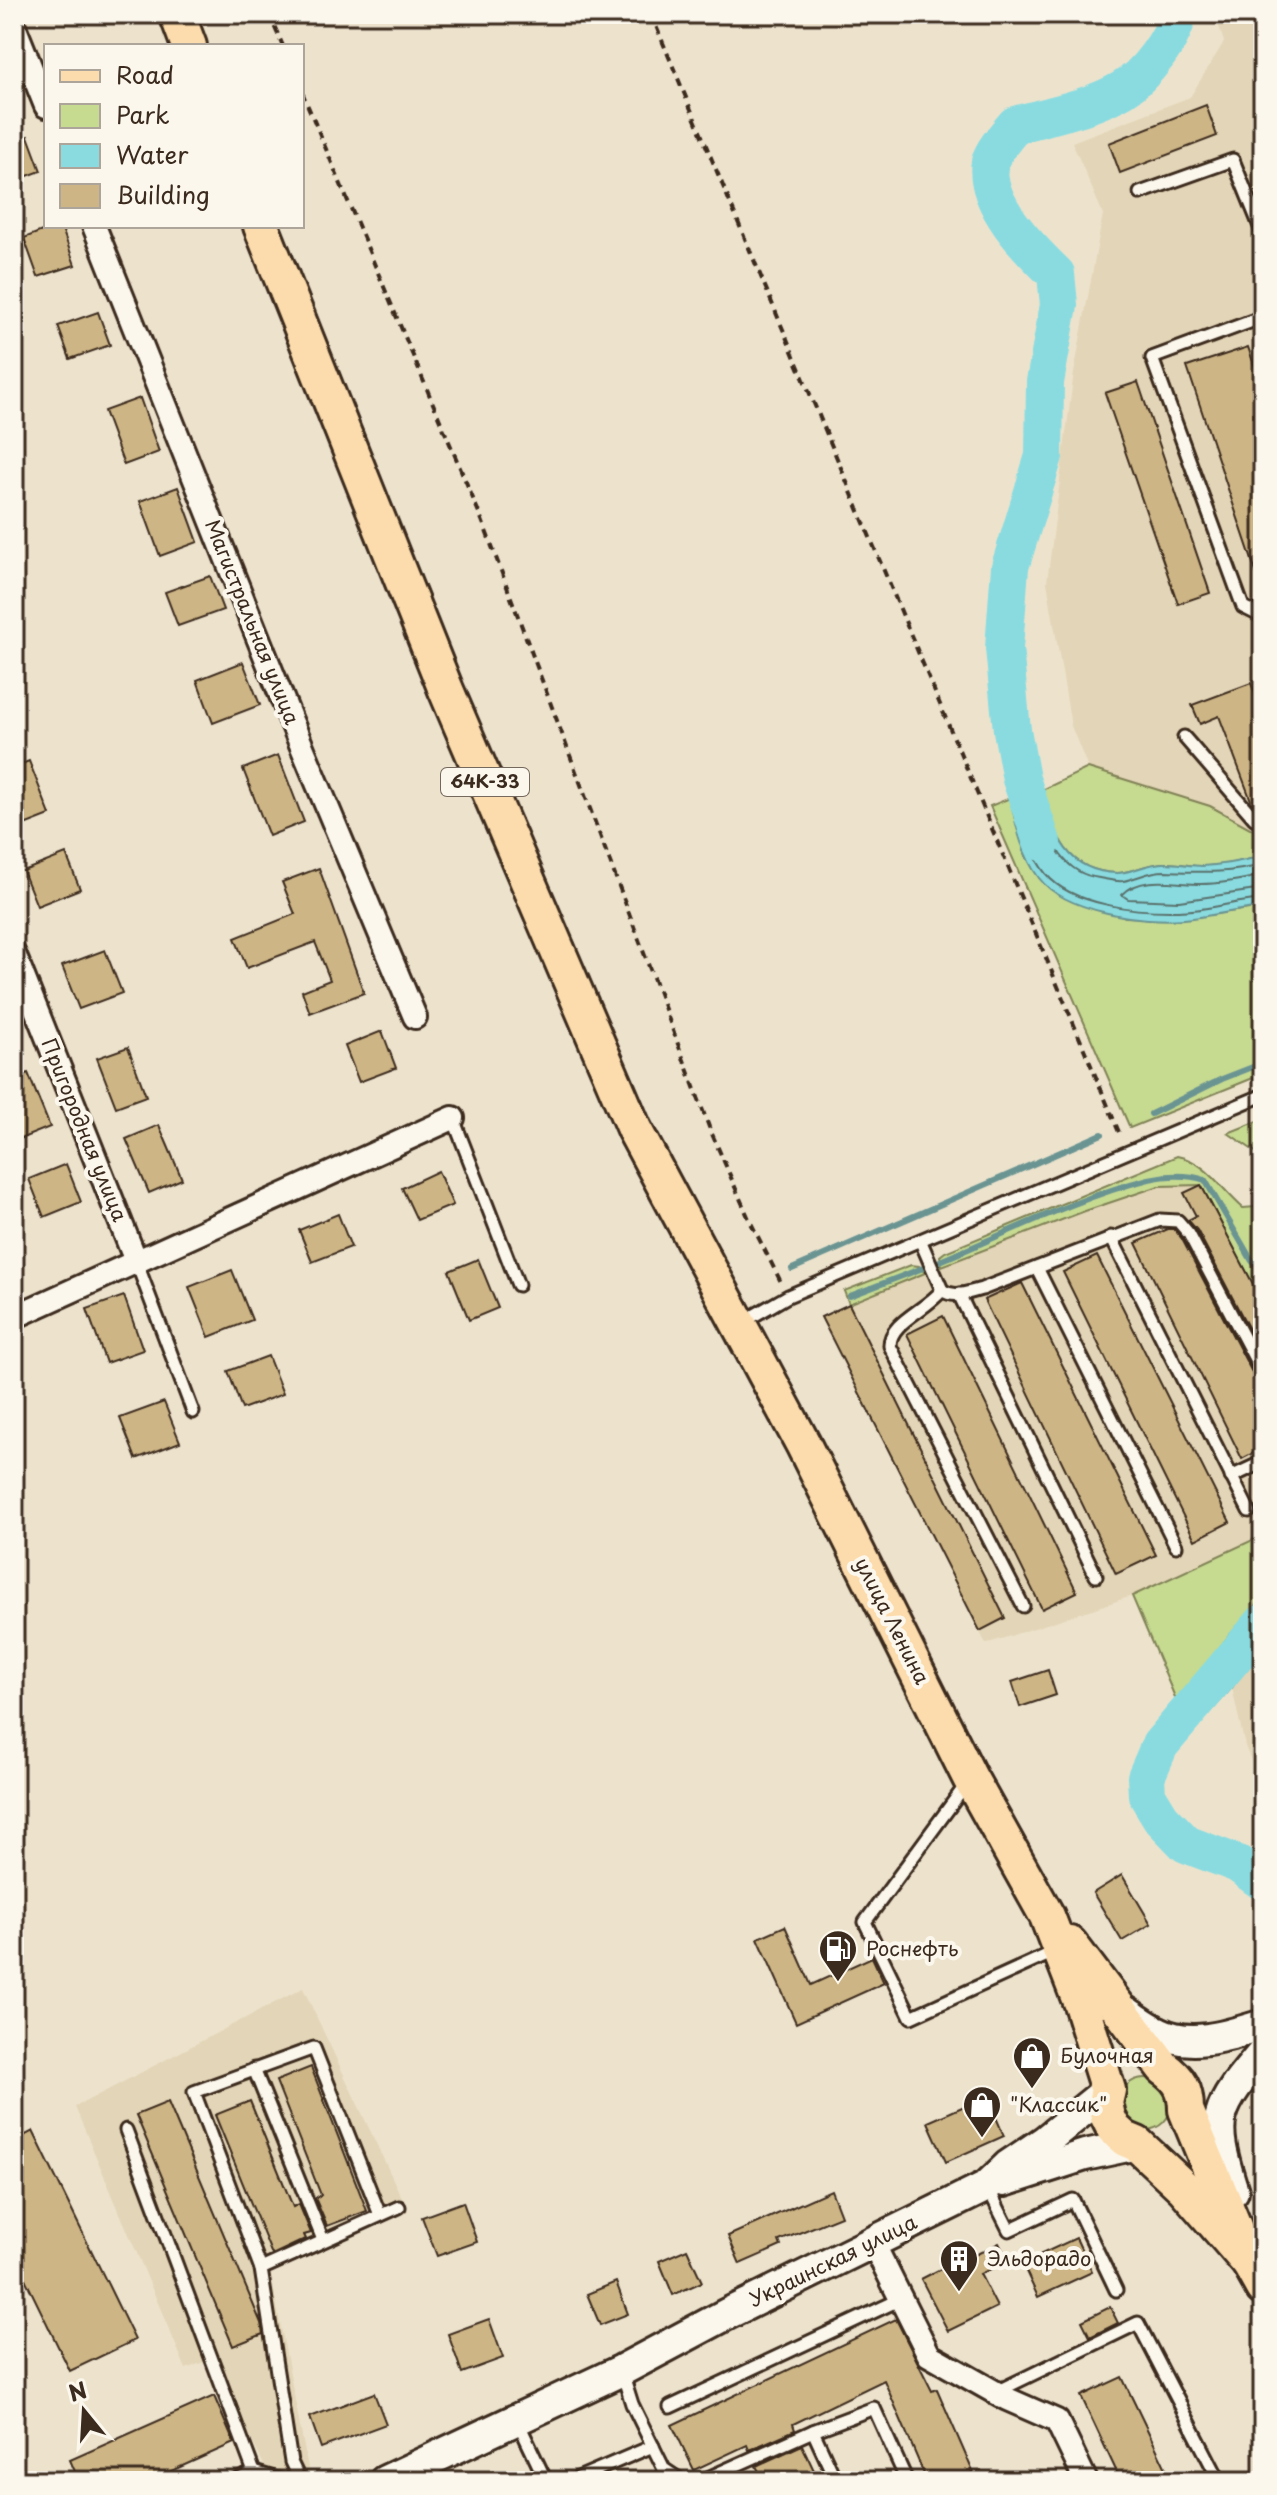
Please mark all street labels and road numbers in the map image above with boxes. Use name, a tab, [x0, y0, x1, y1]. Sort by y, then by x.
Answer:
street label: Магистральная улица	[198, 515, 308, 729]
road number: 64К-33	[441, 768, 529, 796]
street label: Пригородная улица	[34, 1033, 136, 1226]
street label: улица Ленина	[848, 1552, 938, 1690]
street label: Украинская улица	[744, 2206, 922, 2314]

